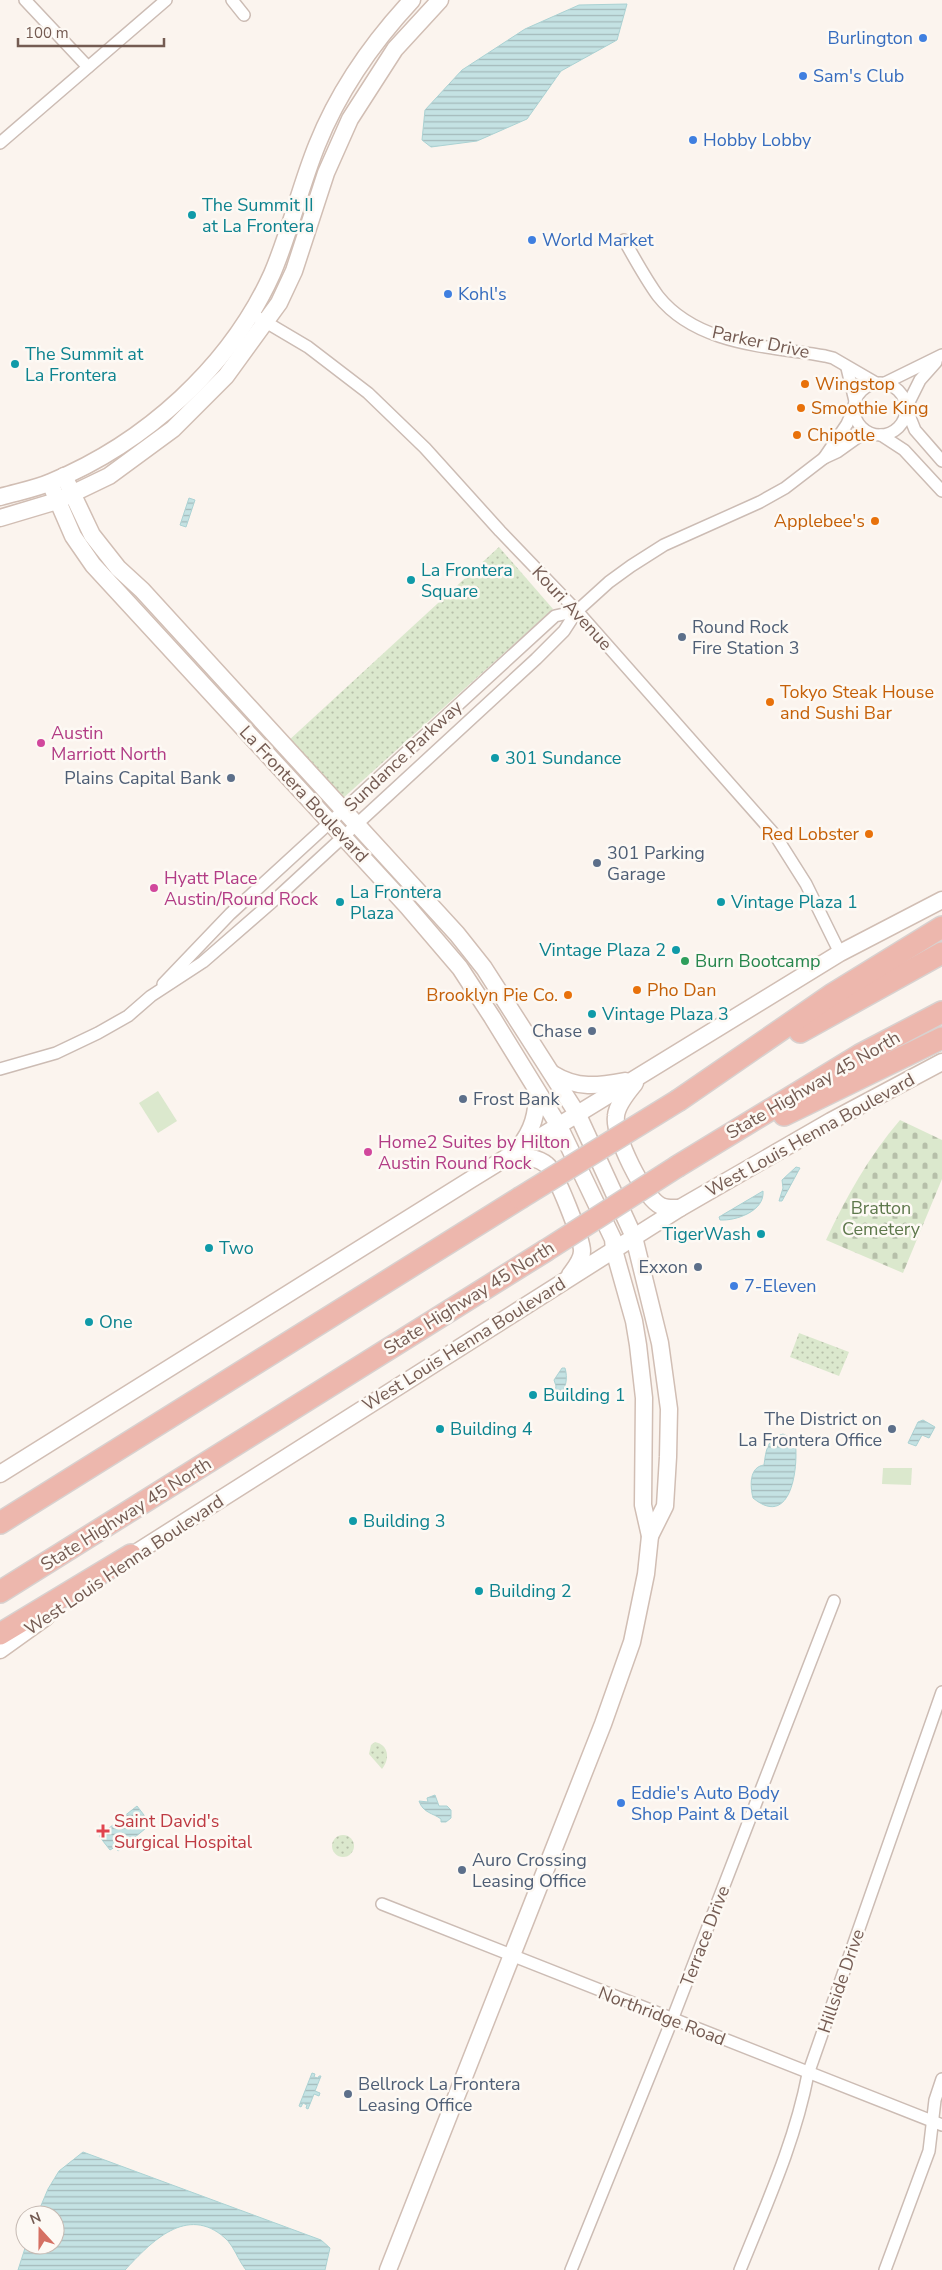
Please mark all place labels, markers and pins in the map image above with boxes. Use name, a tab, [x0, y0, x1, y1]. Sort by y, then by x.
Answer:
place label: Burlington	[828, 26, 913, 50]
marker: Burlington	[917, 32, 929, 44]
place label: Sam's Club	[813, 64, 904, 88]
marker: Sam's Club	[797, 70, 809, 82]
place label: Hobby Lobby	[703, 128, 812, 152]
marker: Hobby Lobby	[687, 134, 699, 146]
place label: The Summit II at La Frontera	[202, 193, 314, 238]
marker: The Summit II at La Frontera	[186, 209, 198, 221]
place label: World Market	[542, 228, 654, 252]
marker: World Market	[526, 234, 538, 246]
place label: Kohl's	[458, 282, 507, 306]
marker: Kohl's	[442, 288, 454, 300]
place label: The Summit at La Frontera	[25, 342, 144, 387]
marker: The Summit at La Frontera	[9, 358, 21, 370]
place label: Wingstop	[815, 372, 895, 396]
marker: Wingstop	[799, 378, 811, 390]
place label: Smoothie King	[811, 396, 929, 420]
marker: Smoothie King	[795, 402, 807, 414]
place label: Chipotle	[807, 423, 875, 447]
marker: Chipotle	[791, 429, 803, 441]
place label: Applebee's	[774, 509, 865, 533]
marker: Applebee's	[869, 515, 881, 527]
place label: La Frontera Square	[421, 558, 513, 603]
marker: La Frontera Square	[405, 574, 417, 586]
place label: Round Rock Fire Station 3	[692, 615, 800, 660]
marker: Round Rock Fire Station 3	[676, 631, 688, 643]
place label: Tokyo Steak House and Sushi Bar	[780, 680, 934, 725]
marker: Tokyo Steak House and Sushi Bar	[764, 696, 776, 708]
place label: Austin Marriott North	[51, 721, 167, 766]
marker: Austin Marriott North	[35, 737, 47, 749]
place label: 301 Sundance	[505, 746, 621, 770]
marker: 301 Sundance	[489, 752, 501, 764]
place label: Plains Capital Bank	[64, 766, 222, 790]
marker: Plains Capital Bank	[225, 772, 237, 784]
place label: Red Lobster	[761, 822, 860, 846]
marker: Red Lobster	[863, 828, 875, 840]
place label: 301 Parking Garage	[607, 841, 705, 886]
marker: 301 Parking Garage	[591, 857, 603, 869]
place label: Hyatt Place Austin/Round Rock	[164, 866, 319, 911]
place label: La Frontera Plaza	[350, 880, 442, 925]
marker: Hyatt Place Austin/Round Rock	[148, 882, 160, 894]
place label: Vintage Plaza 1	[730, 890, 858, 914]
marker: La Frontera Plaza	[334, 896, 346, 908]
marker: Vintage Plaza 1	[715, 896, 727, 908]
place label: Vintage Plaza 2	[538, 938, 666, 962]
marker: Vintage Plaza 2	[670, 944, 682, 956]
place label: Burn Bootcamp	[695, 949, 821, 973]
marker: Burn Bootcamp	[679, 955, 691, 967]
place label: Pho Dan	[647, 978, 716, 1002]
place label: Brooklyn Pie Co.	[426, 983, 558, 1007]
marker: Pho Dan	[631, 984, 643, 996]
marker: Brooklyn Pie Co.	[562, 989, 574, 1001]
place label: Vintage Plaza 3	[601, 1002, 729, 1026]
marker: Vintage Plaza 3	[586, 1008, 598, 1020]
place label: Chase	[532, 1019, 582, 1043]
marker: Chase	[586, 1025, 598, 1037]
place label: Frost Bank	[473, 1087, 560, 1111]
marker: Frost Bank	[457, 1093, 469, 1105]
place label: Home2 Suites by Hilton Austin Round Rock	[378, 1130, 570, 1175]
marker: Home2 Suites by Hilton Austin Round Rock	[362, 1146, 374, 1158]
place label: TigerWash	[662, 1222, 751, 1246]
marker: TigerWash	[755, 1228, 767, 1240]
place label: Two	[219, 1236, 254, 1260]
marker: Two	[203, 1242, 215, 1254]
place label: Exxon	[639, 1255, 688, 1279]
marker: Exxon	[692, 1261, 704, 1273]
place label: 7-Eleven	[744, 1274, 817, 1298]
marker: 7-Eleven	[728, 1280, 740, 1292]
place label: One	[99, 1310, 133, 1334]
marker: One	[83, 1316, 95, 1328]
place label: Building 1	[543, 1383, 626, 1407]
marker: Building 1	[527, 1389, 539, 1401]
place label: The District on La Frontera Office	[738, 1407, 882, 1452]
place label: Building 4	[450, 1417, 533, 1441]
marker: Building 4	[434, 1423, 446, 1435]
marker: The District on La Frontera Office	[886, 1423, 898, 1435]
place label: Building 3	[363, 1509, 446, 1533]
marker: Building 3	[347, 1515, 359, 1527]
place label: Building 2	[489, 1579, 572, 1603]
marker: Building 2	[473, 1585, 485, 1597]
place label: Eddie's Auto Body Shop Paint & Detail	[631, 1781, 789, 1826]
marker: Eddie's Auto Body Shop Paint & Detail	[615, 1797, 627, 1809]
place label: Saint David's Surgical Hospital	[114, 1809, 253, 1854]
marker: Saint David's Surgical Hospital	[96, 1824, 110, 1838]
place label: Auro Crossing Leasing Office	[472, 1848, 587, 1893]
marker: Auro Crossing Leasing Office	[456, 1864, 468, 1876]
place label: Bellrock La Frontera Leasing Office	[358, 2072, 521, 2117]
marker: Bellrock La Frontera Leasing Office	[342, 2088, 354, 2100]

